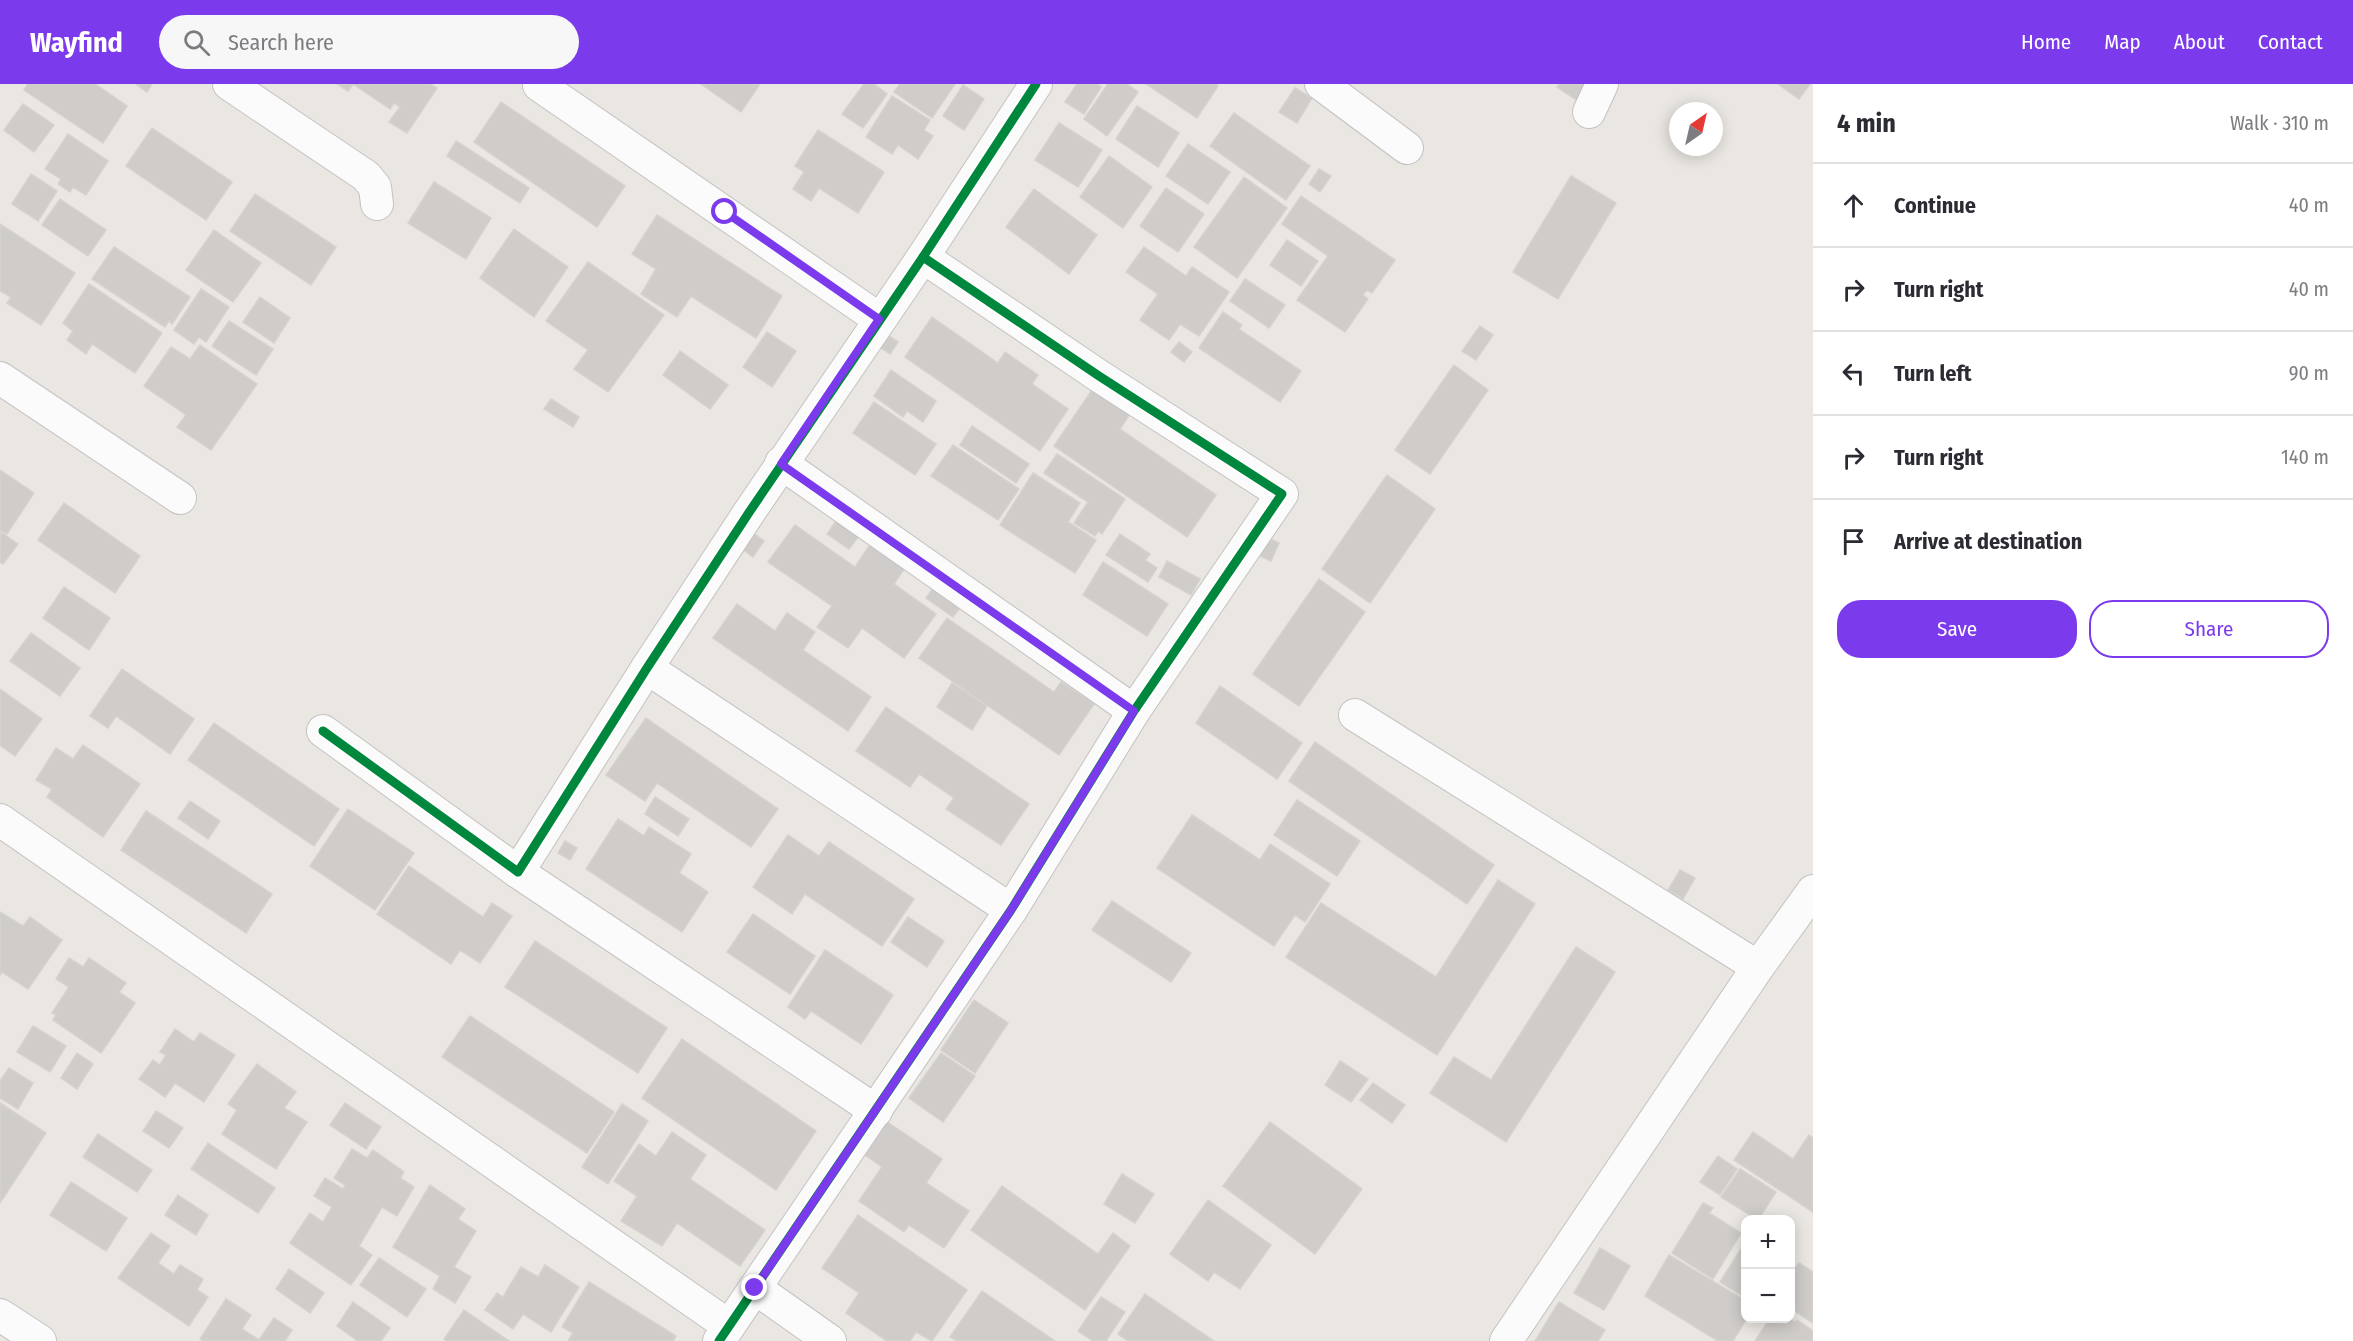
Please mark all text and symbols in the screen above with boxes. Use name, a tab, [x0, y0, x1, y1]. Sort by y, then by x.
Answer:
search box	[159, 15, 579, 69]
text: Wayfind	[30, 26, 123, 59]
icon: search	[180, 26, 213, 59]
text: Search here	[228, 29, 334, 56]
text: Home	[2021, 29, 2071, 55]
text: Map	[2104, 29, 2141, 55]
text: About	[2174, 29, 2225, 55]
text: Contact	[2258, 29, 2323, 55]
north arrow	[1669, 102, 1723, 156]
text: 4 min	[1837, 108, 1896, 139]
text: Walk · 310 m	[2230, 111, 2329, 135]
icon: ahead	[1837, 189, 1870, 222]
text: Continue	[1894, 192, 1976, 219]
text: 40 m	[2289, 193, 2329, 217]
route start	[711, 198, 737, 224]
icon: right	[1837, 273, 1870, 306]
text: Turn right	[1894, 276, 1983, 303]
text: 40 m	[2289, 277, 2329, 301]
icon: left	[1837, 357, 1870, 390]
text: Turn left	[1894, 360, 1972, 387]
text: 90 m	[2289, 361, 2329, 385]
icon: right	[1837, 441, 1870, 474]
text: Turn right	[1894, 444, 1983, 471]
text: 140 m	[2281, 445, 2329, 469]
icon: arrive	[1837, 525, 1870, 558]
text: Arrive at destination	[1894, 528, 2082, 555]
button: Save	[1837, 600, 2077, 658]
button: Share	[2089, 600, 2329, 658]
map controls	[1741, 1215, 1795, 1323]
button: +	[1741, 1215, 1795, 1269]
button: −	[1741, 1269, 1795, 1323]
route end	[741, 1274, 767, 1300]

